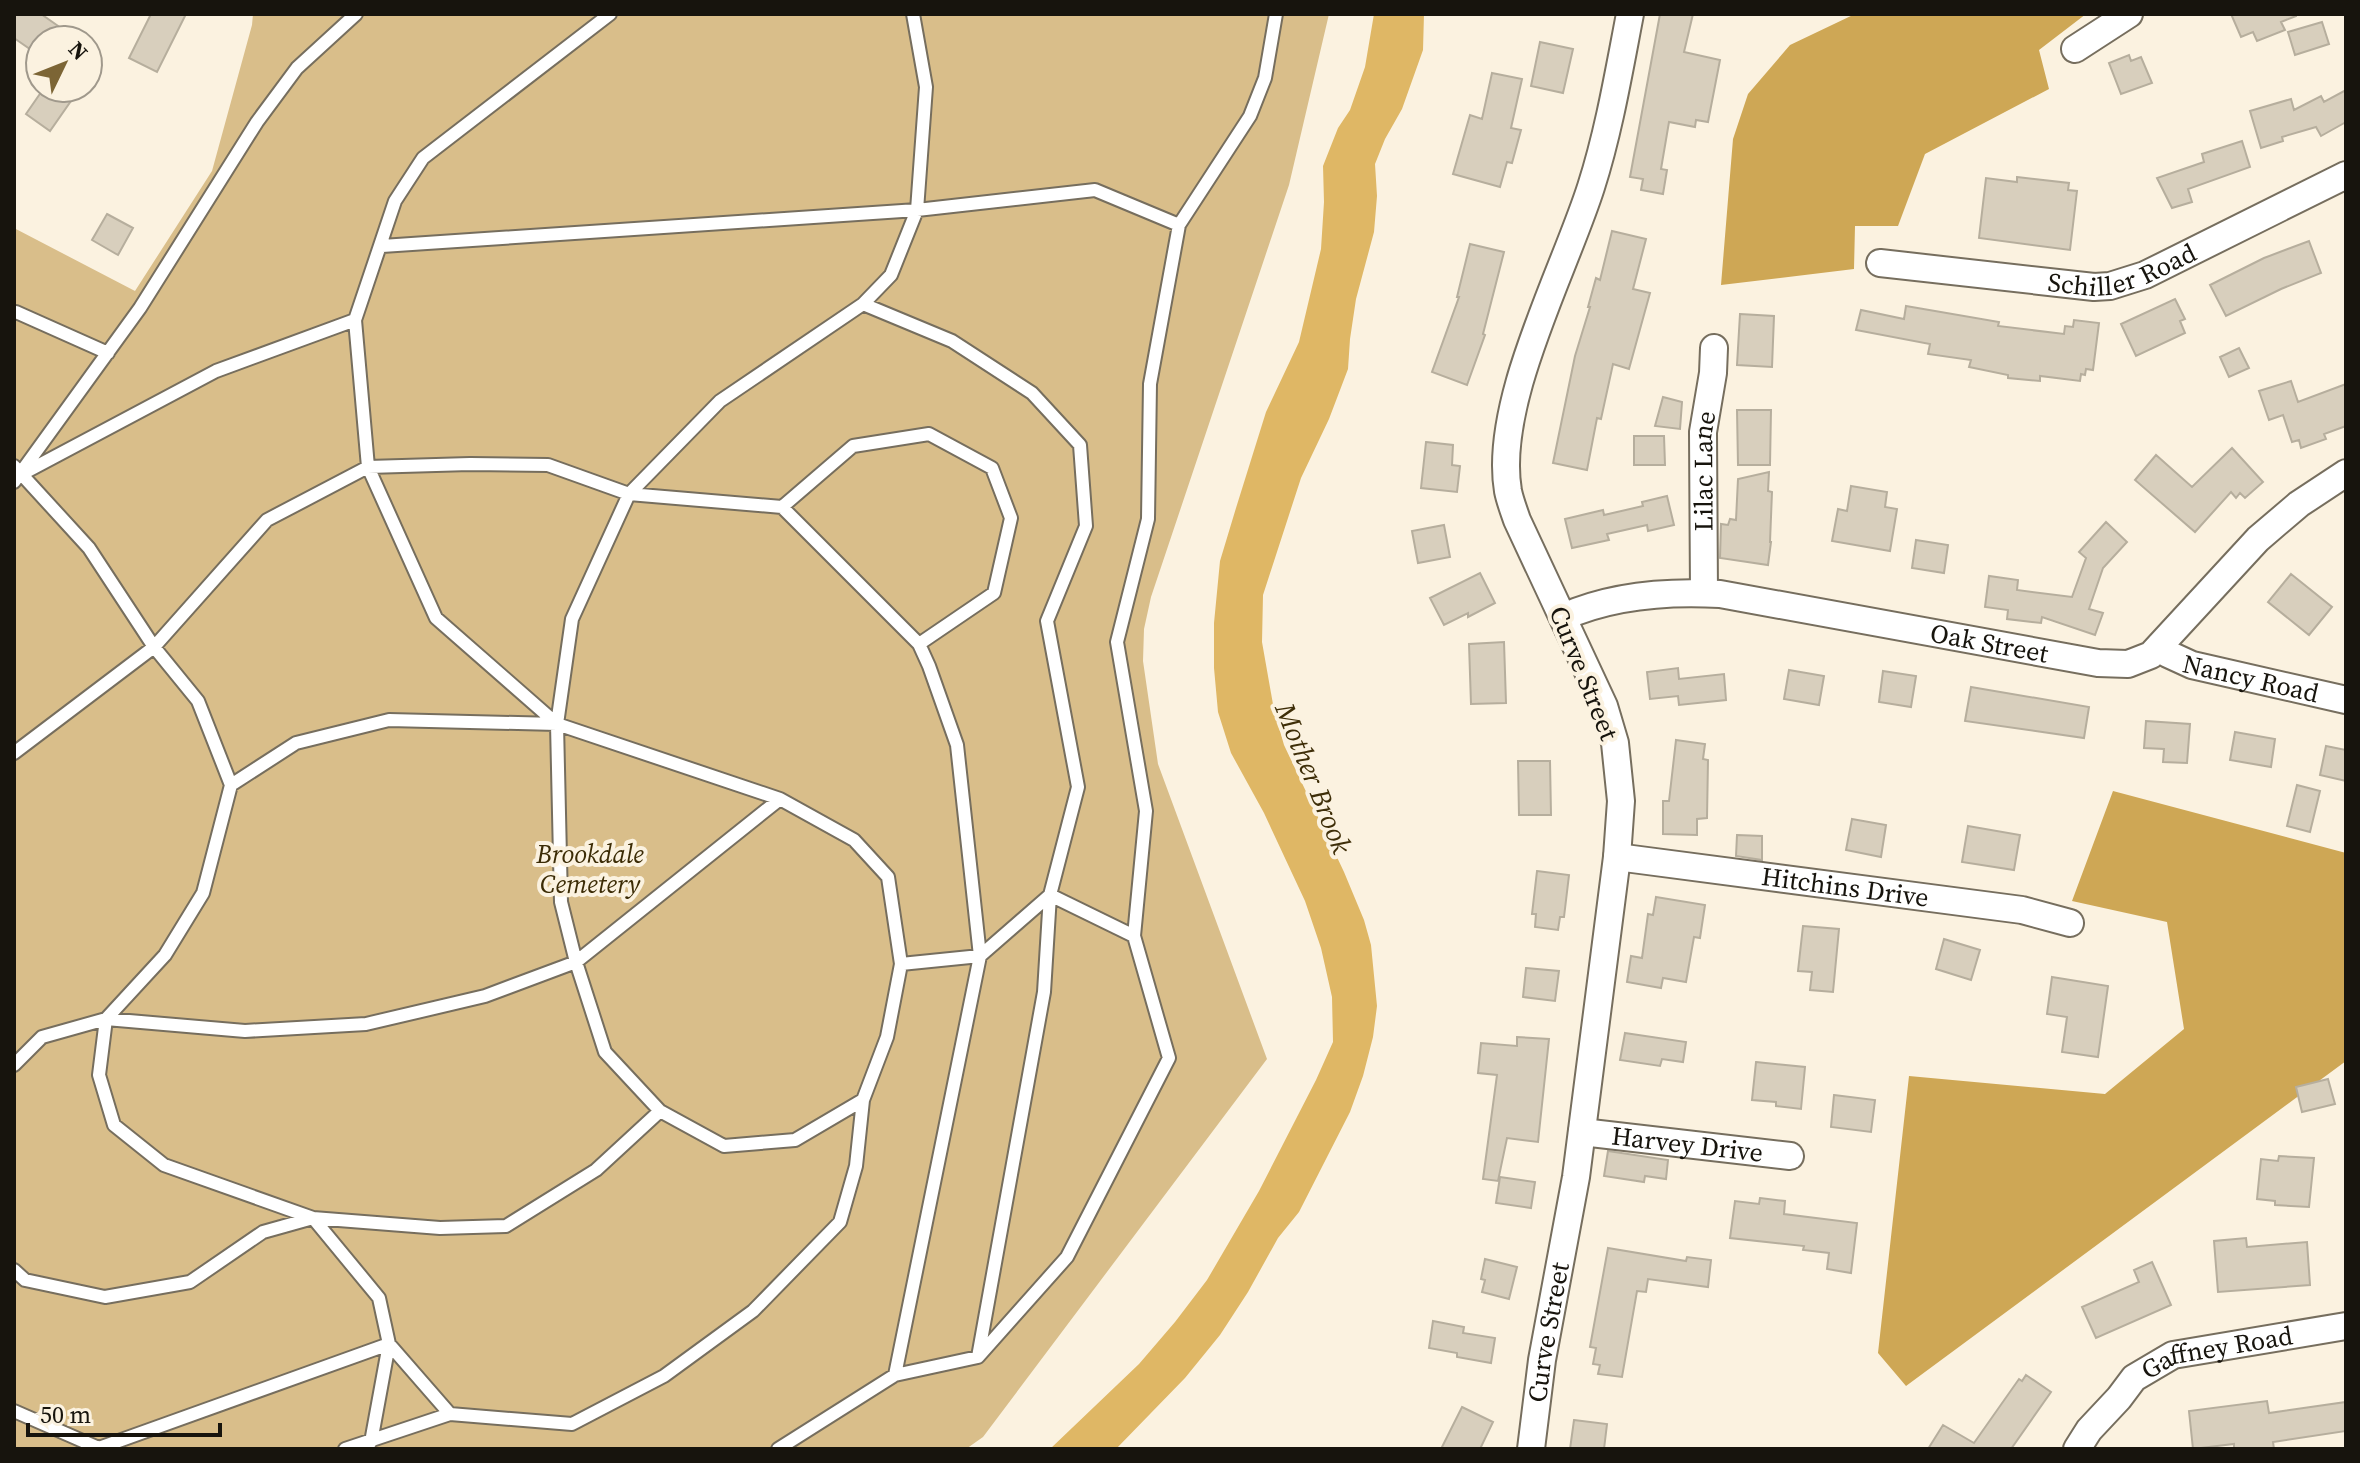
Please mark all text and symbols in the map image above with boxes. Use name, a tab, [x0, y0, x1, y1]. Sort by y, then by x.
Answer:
north arrow	[24, 24, 104, 104]
text: N	[62, 34, 95, 66]
street label: Schiller Road	[2046, 234, 2202, 305]
street label: Lilac Lane	[1684, 408, 1724, 531]
street label: Curve Street	[1541, 601, 1627, 746]
street label: Oak Street	[1928, 615, 2052, 672]
street label: Nancy Road	[2179, 645, 2323, 711]
water label: Mother Brook	[1266, 696, 1362, 860]
park label: Brookdale Cemetery	[535, 836, 644, 902]
street label: Hitchins Drive	[1759, 858, 1931, 916]
street label: Harvey Drive	[1610, 1118, 1765, 1171]
street label: Curve Street	[1519, 1259, 1578, 1404]
street label: Gaffney Road	[2134, 1317, 2296, 1388]
scale bar	[28, 1387, 220, 1437]
text: 50 m	[40, 1398, 91, 1431]

